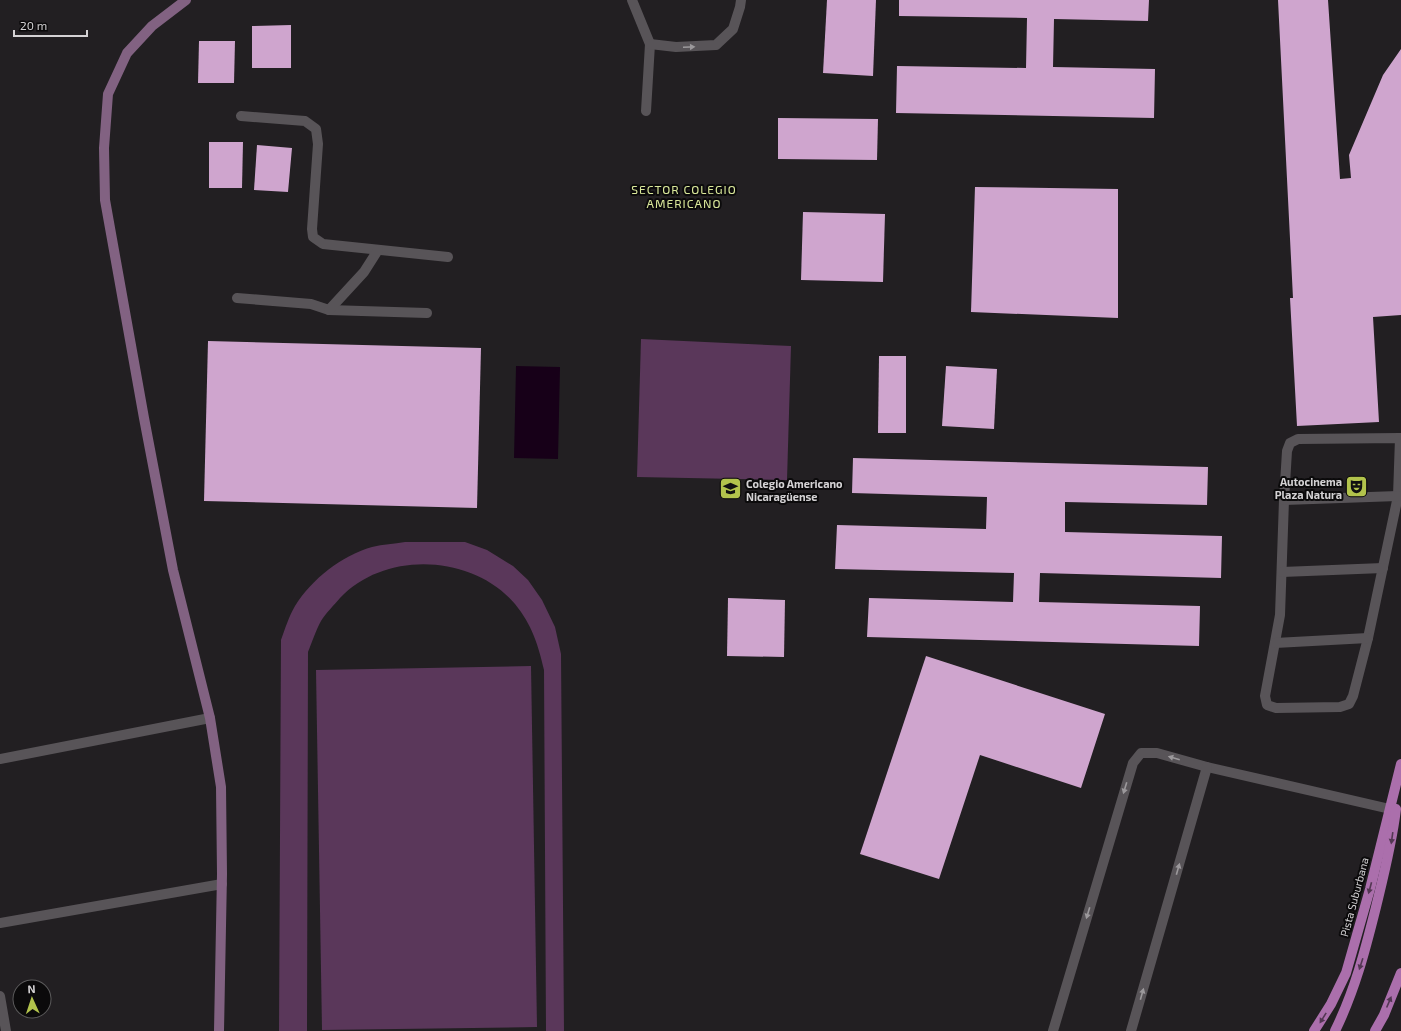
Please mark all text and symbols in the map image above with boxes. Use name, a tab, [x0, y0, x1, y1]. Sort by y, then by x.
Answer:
scale bar	[14, 12, 87, 38]
text: 20 m	[20, 18, 47, 32]
one-way arrow	[683, 44, 696, 50]
district label: SECTOR COLEGIO AMERICANO	[631, 182, 737, 210]
theatre icon: Autocinema Plaza Natura	[1344, 474, 1370, 500]
place label: Autocinema Plaza Natura	[1275, 475, 1342, 501]
school or university icon: Colegio Americano Nicaragüense	[718, 476, 744, 502]
place label: Colegio Americano Nicaragüense	[746, 477, 843, 503]
one-way arrow	[1168, 755, 1180, 761]
one-way arrow	[1122, 782, 1128, 794]
one-way arrow	[1389, 832, 1395, 844]
street label: Pista Suburbana	[1337, 856, 1371, 938]
one-way arrow	[1175, 862, 1181, 874]
one-way arrow	[1367, 882, 1373, 894]
one-way arrow	[1085, 907, 1091, 919]
one-way arrow	[1358, 958, 1364, 970]
north arrow	[12, 979, 52, 1019]
text: N	[27, 982, 36, 995]
one-way arrow	[1139, 987, 1145, 999]
one-way arrow	[1386, 996, 1392, 1008]
one-way arrow	[1319, 1012, 1326, 1024]

